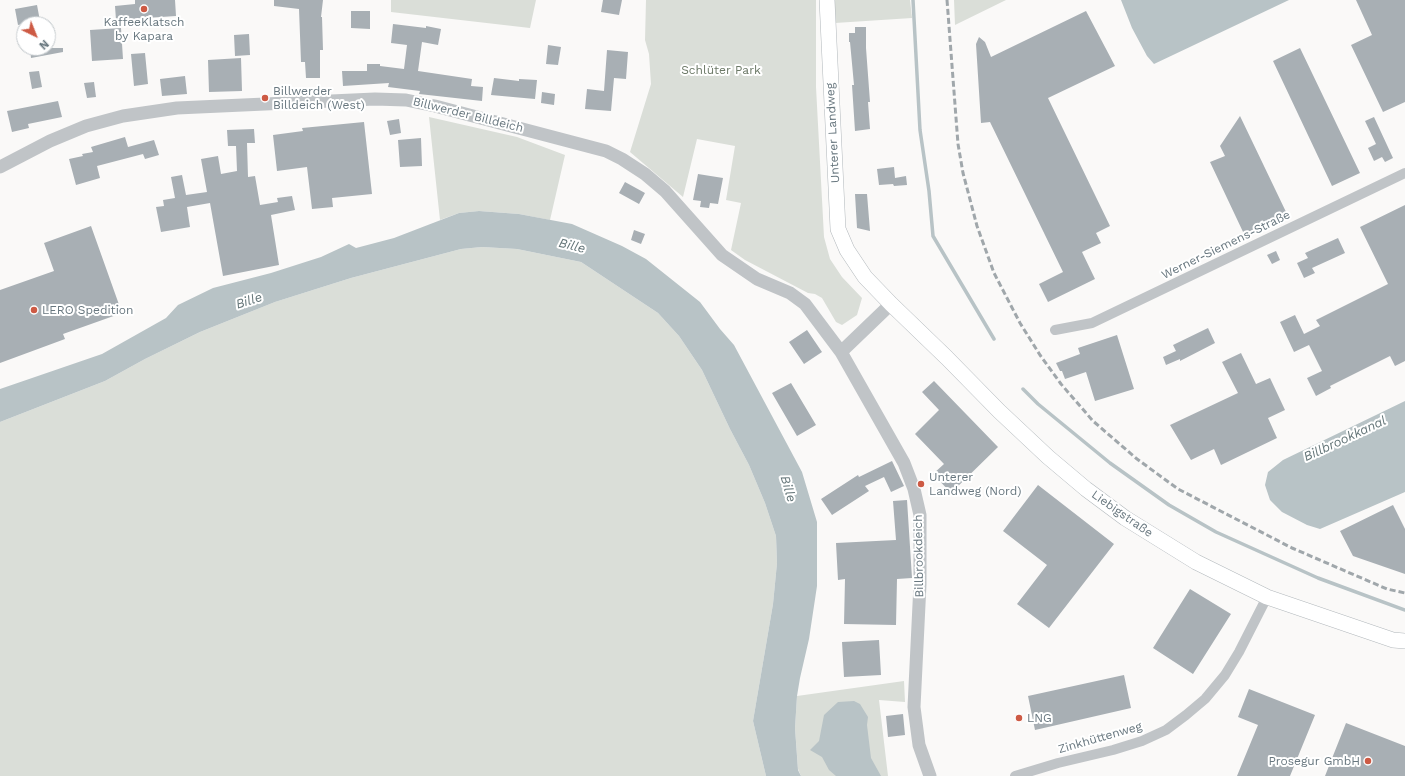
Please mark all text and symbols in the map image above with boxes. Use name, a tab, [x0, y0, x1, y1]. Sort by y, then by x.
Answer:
marker: KaffeeKlatsch by Kapara	[139, 4, 149, 14]
place label: KaffeeKlatsch by Kapara	[103, 15, 185, 43]
north arrow	[16, 16, 56, 56]
text: N	[36, 37, 51, 52]
park label: Schlüter Park	[681, 63, 761, 77]
street label: Unterer Landweg	[823, 82, 843, 184]
place label: Billwerder Billdeich (West)	[273, 84, 365, 112]
marker: Billwerder Billdeich (West)	[260, 93, 270, 103]
street label: Billwerder Billdeich	[411, 94, 525, 136]
street label: Werner-Siemens-Straße	[1159, 208, 1293, 282]
water label: Bille	[557, 235, 587, 257]
water label: Bille	[234, 289, 264, 313]
place label: LERO Spedition	[42, 303, 133, 317]
marker: LERO Spedition	[29, 305, 39, 315]
water label: Billbrookkanal	[1301, 413, 1389, 465]
place label: Unterer Landweg (Nord)	[929, 470, 1022, 498]
water label: Bille	[777, 474, 799, 504]
marker: Unterer Landweg (Nord)	[916, 479, 926, 489]
street label: Liebigstraße	[1089, 488, 1155, 540]
street label: Billbrookdeich	[911, 514, 927, 598]
place label: LNG	[1027, 711, 1052, 725]
marker: LNG	[1014, 713, 1024, 723]
street label: Zinkhüttenweg	[1056, 719, 1144, 757]
place label: Prosegur GmbH	[1268, 754, 1360, 768]
marker: Prosegur GmbH	[1363, 756, 1373, 766]

